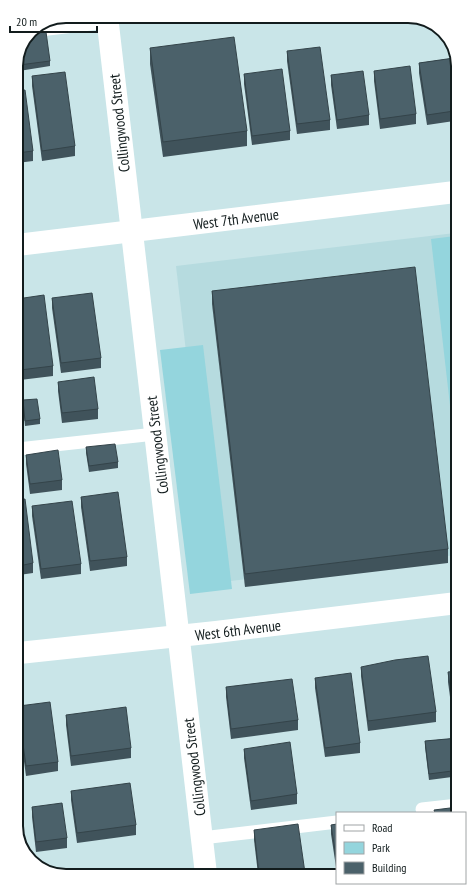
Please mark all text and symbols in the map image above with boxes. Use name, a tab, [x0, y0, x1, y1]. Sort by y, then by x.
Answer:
scale bar	[10, 8, 97, 34]
text: 20 m	[16, 14, 37, 29]
street label: Collingwood Street	[104, 73, 134, 173]
street label: West 7th Avenue	[192, 204, 280, 234]
street label: Collingwood Street	[142, 395, 172, 495]
street label: West 6th Avenue	[194, 615, 282, 645]
street label: Collingwood Street	[179, 717, 209, 817]
legend	[336, 812, 466, 884]
text: Road	[372, 820, 392, 835]
text: Park	[372, 840, 390, 855]
text: Building	[372, 860, 407, 875]

